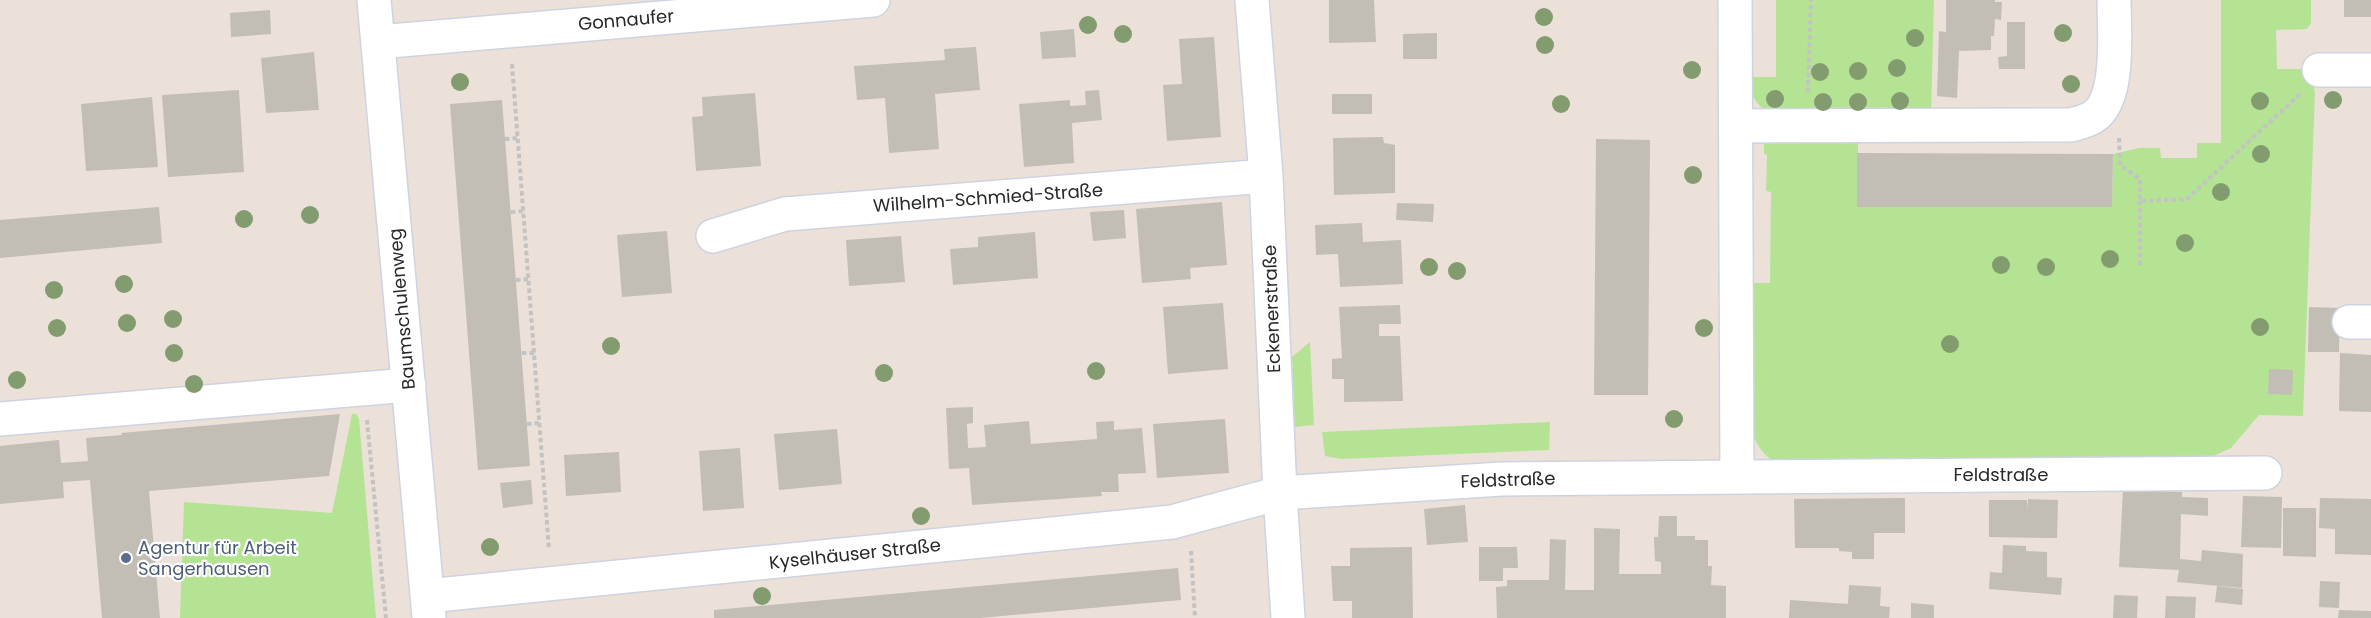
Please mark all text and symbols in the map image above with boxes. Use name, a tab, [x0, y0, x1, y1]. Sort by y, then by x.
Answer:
street label: Gonnaufer	[577, 3, 675, 36]
street label: Wilhelm-Schmied-Straße	[872, 177, 1104, 218]
street label: Baumschulenweg	[382, 227, 421, 391]
street label: Eckenerstraße	[1257, 245, 1286, 374]
street label: Feldstraße	[1953, 462, 2049, 487]
street label: Feldstraße	[1460, 465, 1556, 494]
street label: Kyselhäuser Straße	[768, 532, 942, 575]
place label: Agentur für Arbeit Sangerhausen	[138, 535, 297, 581]
marker: Agentur für Arbeit Sangerhausen	[119, 551, 133, 565]

